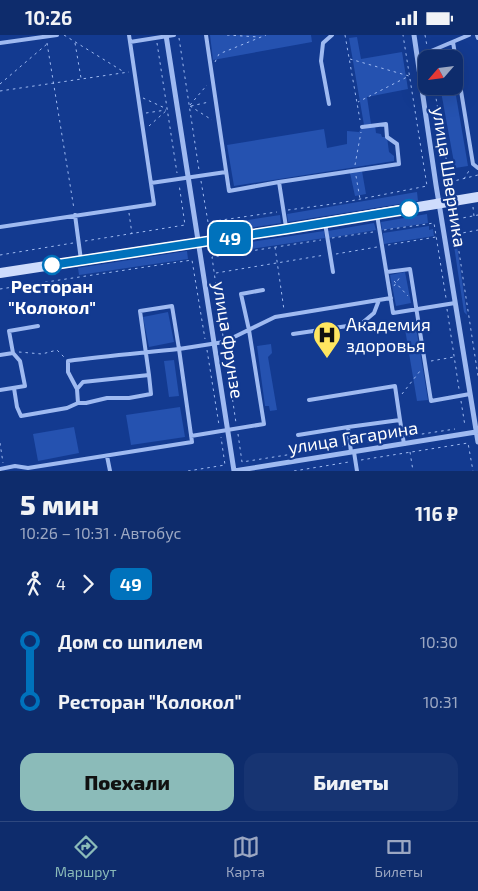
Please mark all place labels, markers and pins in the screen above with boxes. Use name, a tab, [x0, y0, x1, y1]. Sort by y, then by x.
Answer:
unlabelled marker	[399, 199, 419, 219]
marker: Ресторан "Колокол"	[42, 255, 62, 275]
place label: Ресторан "Колокол"	[8, 275, 96, 318]
place label: Академия здоровья	[346, 313, 431, 356]
hospital icon: Академия здоровья	[312, 320, 342, 359]

